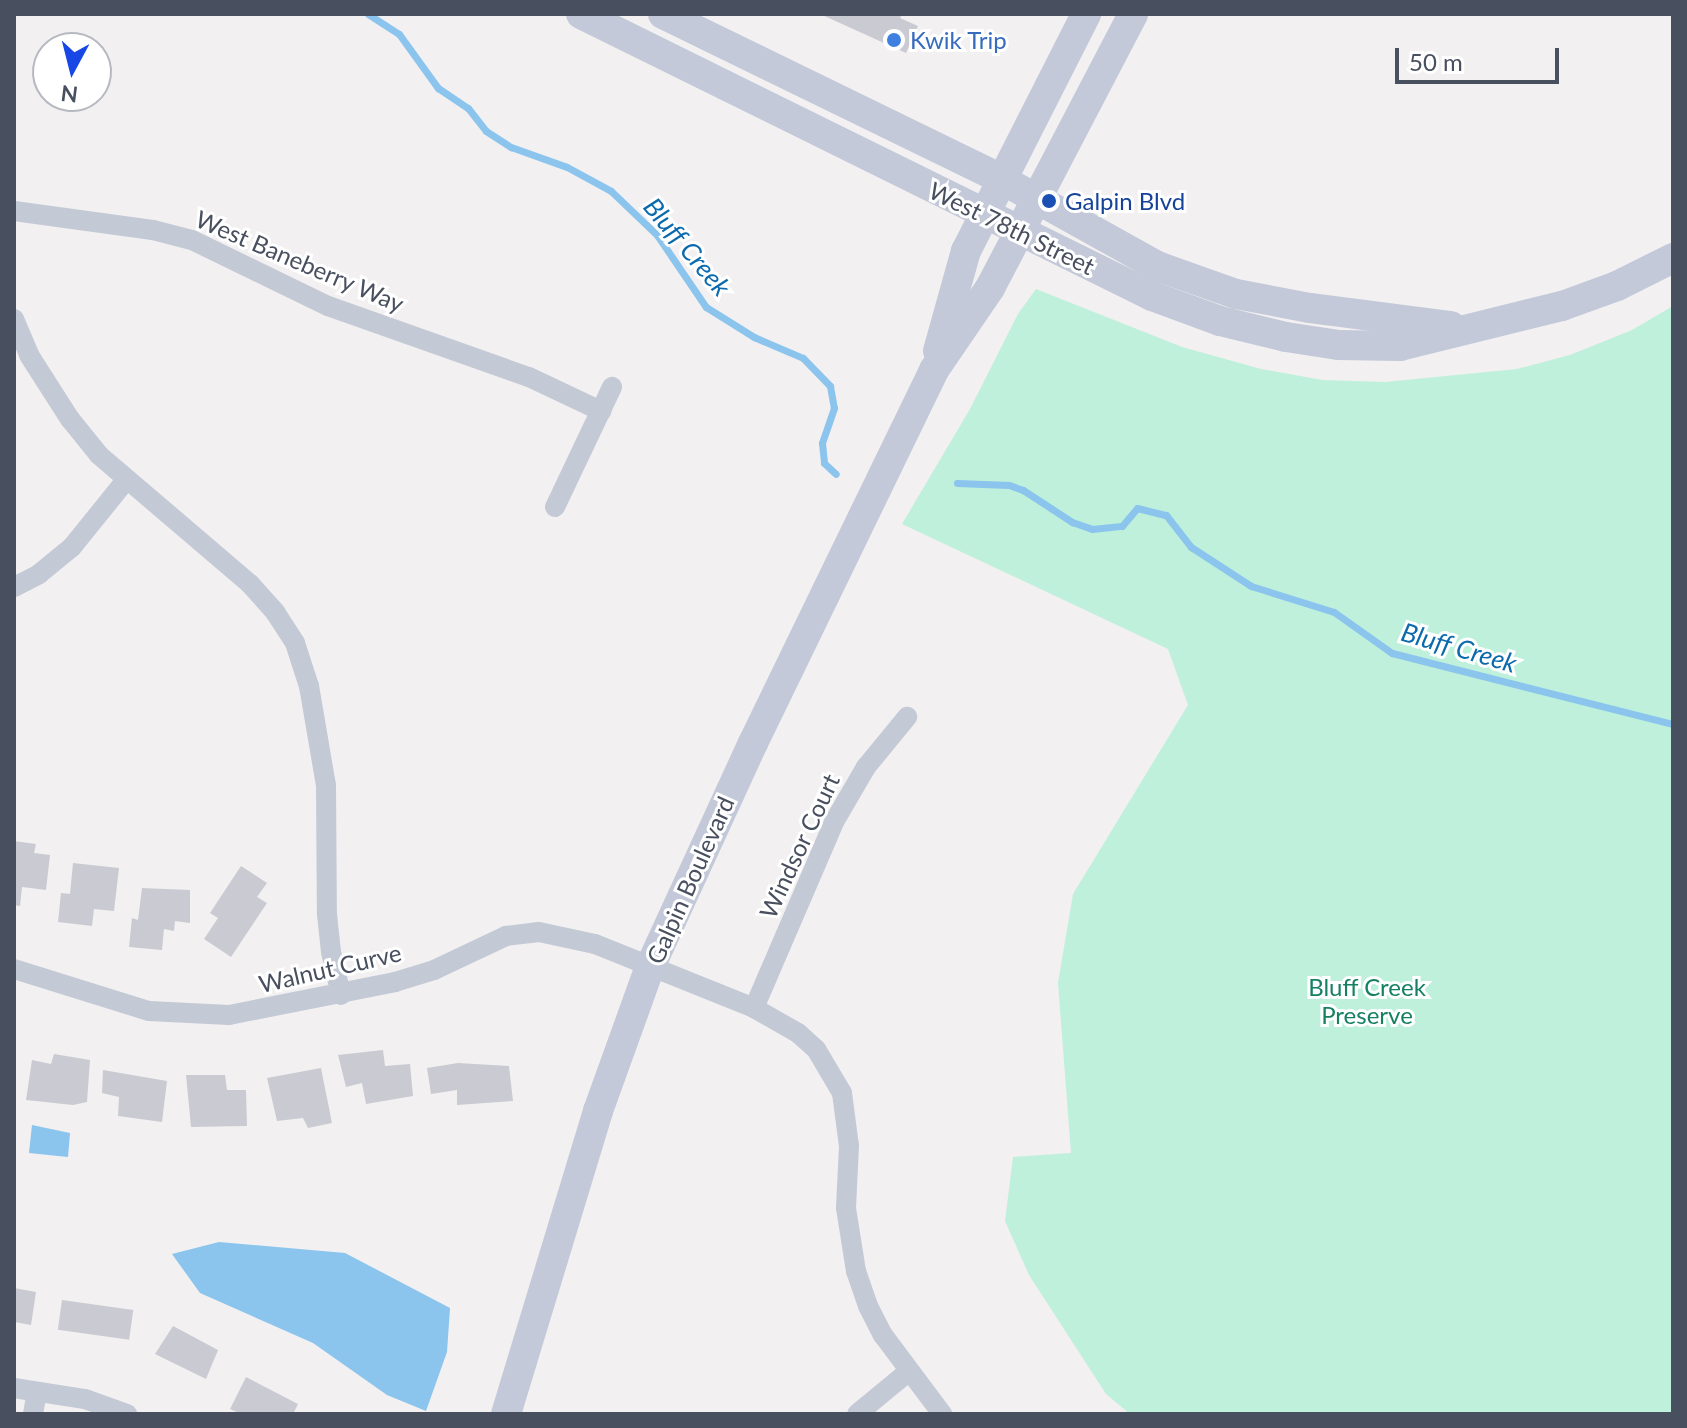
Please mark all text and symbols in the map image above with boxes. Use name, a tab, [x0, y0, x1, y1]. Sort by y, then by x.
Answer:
place label: Kwik Trip	[910, 26, 1007, 54]
marker: Kwik Trip	[885, 31, 903, 49]
north arrow	[32, 32, 112, 112]
scale bar	[1399, 32, 1563, 82]
text: 50 m	[1409, 47, 1463, 76]
text: N	[59, 80, 79, 109]
street label: West 78th Street	[925, 175, 1099, 281]
place label: Galpin Blvd	[1065, 187, 1185, 215]
water label: Bluff Creek	[637, 191, 737, 303]
marker: Galpin Blvd	[1040, 192, 1058, 210]
street label: West Baneberry Way	[191, 204, 409, 318]
water label: Bluff Creek	[1398, 617, 1520, 679]
street label: Windsor Court	[753, 769, 845, 923]
street label: Galpin Boulevard	[640, 792, 740, 968]
street label: Walnut Curve	[256, 938, 404, 998]
park label: Bluff Creek Preserve	[1308, 973, 1426, 1029]

